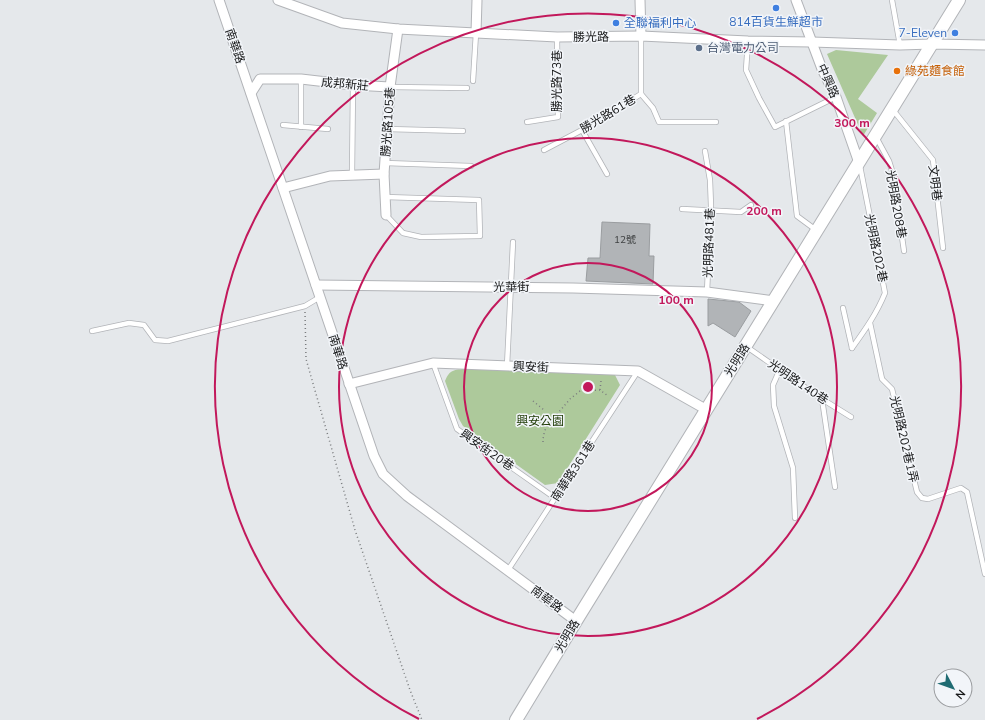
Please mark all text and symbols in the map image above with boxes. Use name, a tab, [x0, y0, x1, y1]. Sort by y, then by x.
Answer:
marker: 814百貨生鮮超市	[771, 3, 781, 13]
place label: 814百貨生鮮超市	[729, 14, 823, 30]
place label: 全聯福利中心	[624, 15, 696, 31]
marker: 全聯福利中心	[611, 18, 621, 28]
place label: 7-Eleven	[899, 25, 947, 41]
street label: 南華路	[222, 26, 248, 66]
marker: 7-Eleven	[950, 28, 960, 38]
street label: 勝光路	[573, 29, 609, 45]
place label: 台灣電力公司	[707, 40, 779, 56]
marker: 台灣電力公司	[694, 43, 704, 53]
street label: 勝光路73巷	[549, 50, 565, 112]
street label: 中興路	[813, 61, 843, 101]
place label: 綠苑麵食館	[905, 63, 965, 79]
marker: 綠苑麵食館	[892, 66, 902, 76]
street label: 成邦新莊	[320, 74, 370, 94]
street label: 勝光路105巷	[378, 87, 398, 157]
street label: 勝光路61巷	[577, 91, 639, 137]
text: 300 m	[834, 115, 870, 131]
street label: 文明巷	[925, 164, 945, 202]
street label: 光明路208巷	[882, 168, 910, 240]
text: 200 m	[746, 203, 782, 219]
street label: 光明路481巷	[700, 208, 718, 278]
street label: 光明路202巷	[861, 212, 891, 284]
house number: 12號	[614, 233, 636, 247]
street label: 光華街	[493, 279, 529, 295]
text: 100 m	[658, 292, 694, 308]
street label: 南華路	[325, 332, 351, 372]
street label: 光明路	[721, 340, 753, 380]
street label: 光明路140巷	[765, 356, 831, 408]
street label: 興安街	[513, 358, 549, 376]
centre of rings	[581, 380, 595, 394]
street label: 光明路202巷1弄	[886, 394, 922, 484]
park label: 興安公園	[516, 413, 564, 429]
street label: 興安街20巷	[457, 426, 517, 474]
street label: 南華路361巷	[547, 437, 599, 505]
street label: 南華路	[528, 582, 566, 616]
street label: 光明路	[551, 616, 583, 656]
north arrow	[933, 668, 973, 708]
text: N	[952, 686, 969, 702]

